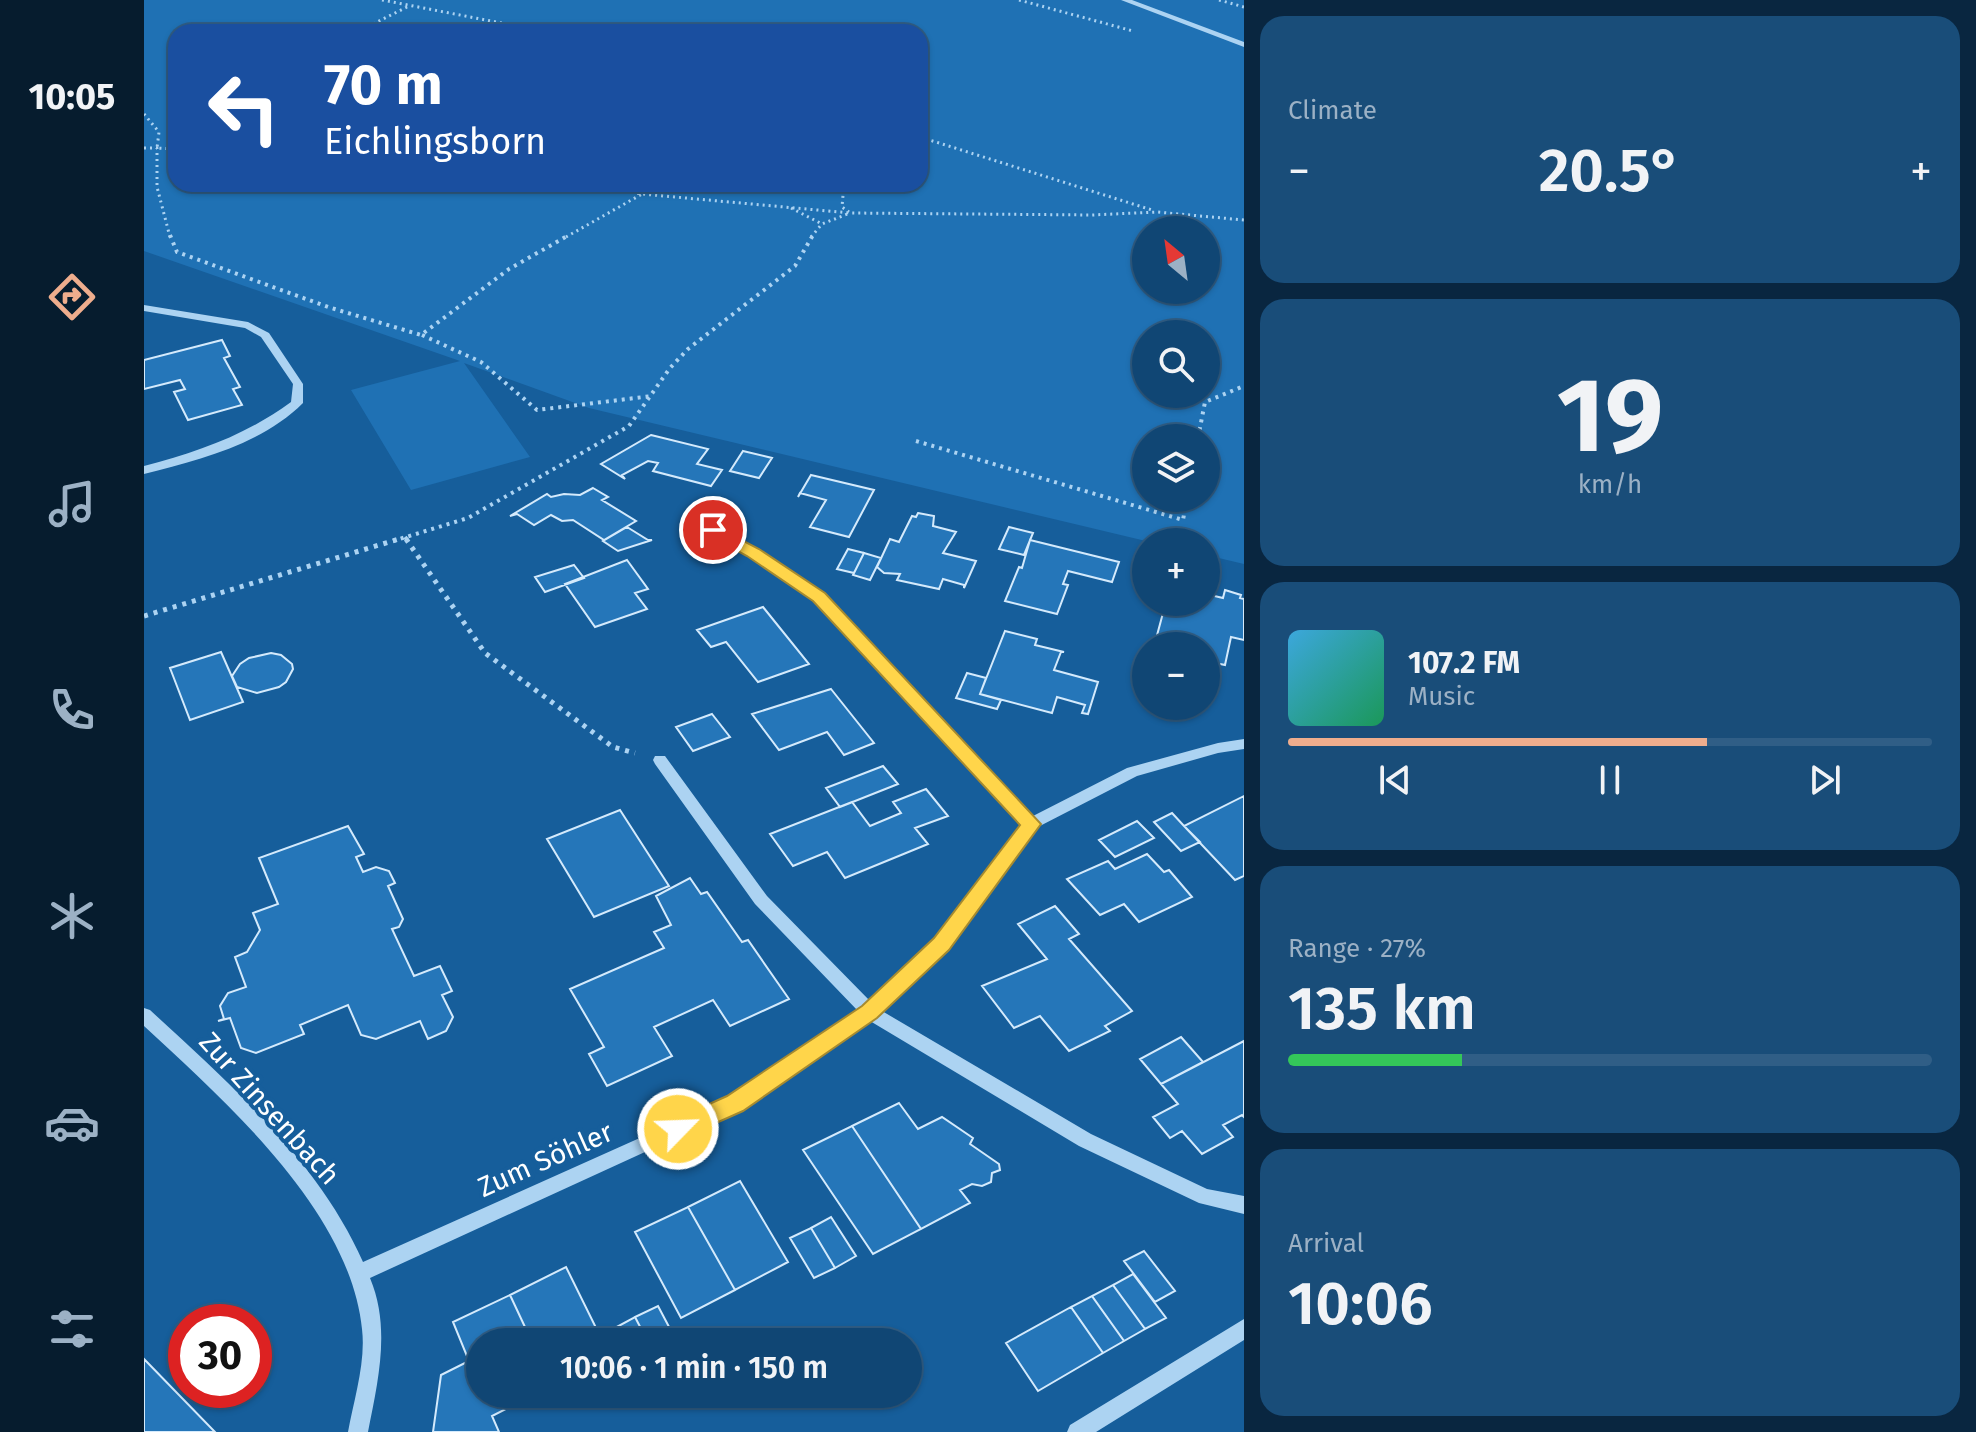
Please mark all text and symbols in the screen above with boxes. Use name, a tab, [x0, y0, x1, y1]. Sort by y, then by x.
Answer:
text: 70 m	[324, 52, 443, 119]
icon: left	[192, 56, 296, 160]
text: 10:05	[29, 75, 115, 119]
text: Climate	[1288, 95, 1377, 126]
text: Eichlingsborn	[324, 120, 546, 164]
text: 20.5°	[1539, 135, 1681, 207]
text: −	[1288, 145, 1310, 198]
text: +	[1910, 145, 1932, 198]
north arrow	[1132, 216, 1220, 304]
map controls	[1132, 216, 1220, 720]
icon: directions	[44, 269, 100, 325]
button: search	[1132, 320, 1220, 408]
text: 19	[1557, 354, 1663, 479]
button: layers	[1132, 424, 1220, 512]
text: km/h	[1578, 469, 1642, 500]
icon: music	[44, 476, 100, 532]
pin	[679, 496, 747, 564]
icon: arrive	[691, 508, 735, 552]
button: +	[1132, 528, 1220, 616]
button: −	[1132, 632, 1220, 720]
text: 107.2 FM	[1408, 645, 1520, 681]
text: Music	[1408, 681, 1475, 712]
icon: phone	[44, 682, 100, 738]
icon: previous	[1373, 758, 1417, 802]
icon: pause	[1588, 758, 1632, 802]
icon: next	[1803, 758, 1847, 802]
icon: climate	[44, 888, 100, 944]
text: Range · 27%	[1288, 933, 1426, 964]
text: 135 km	[1288, 973, 1476, 1045]
street label: Zur Zinsenbach	[193, 1025, 347, 1191]
position arrow	[636, 1087, 720, 1171]
icon: car	[44, 1095, 100, 1151]
street label: Zum Söhler	[473, 1115, 618, 1204]
text: Arrival	[1288, 1228, 1364, 1259]
text: 10:06	[1288, 1268, 1433, 1340]
icon: filters	[44, 1301, 100, 1357]
speed limit sign: 30	[168, 1304, 272, 1408]
text: 10:06 · 1 min · 150 m	[560, 1350, 828, 1386]

